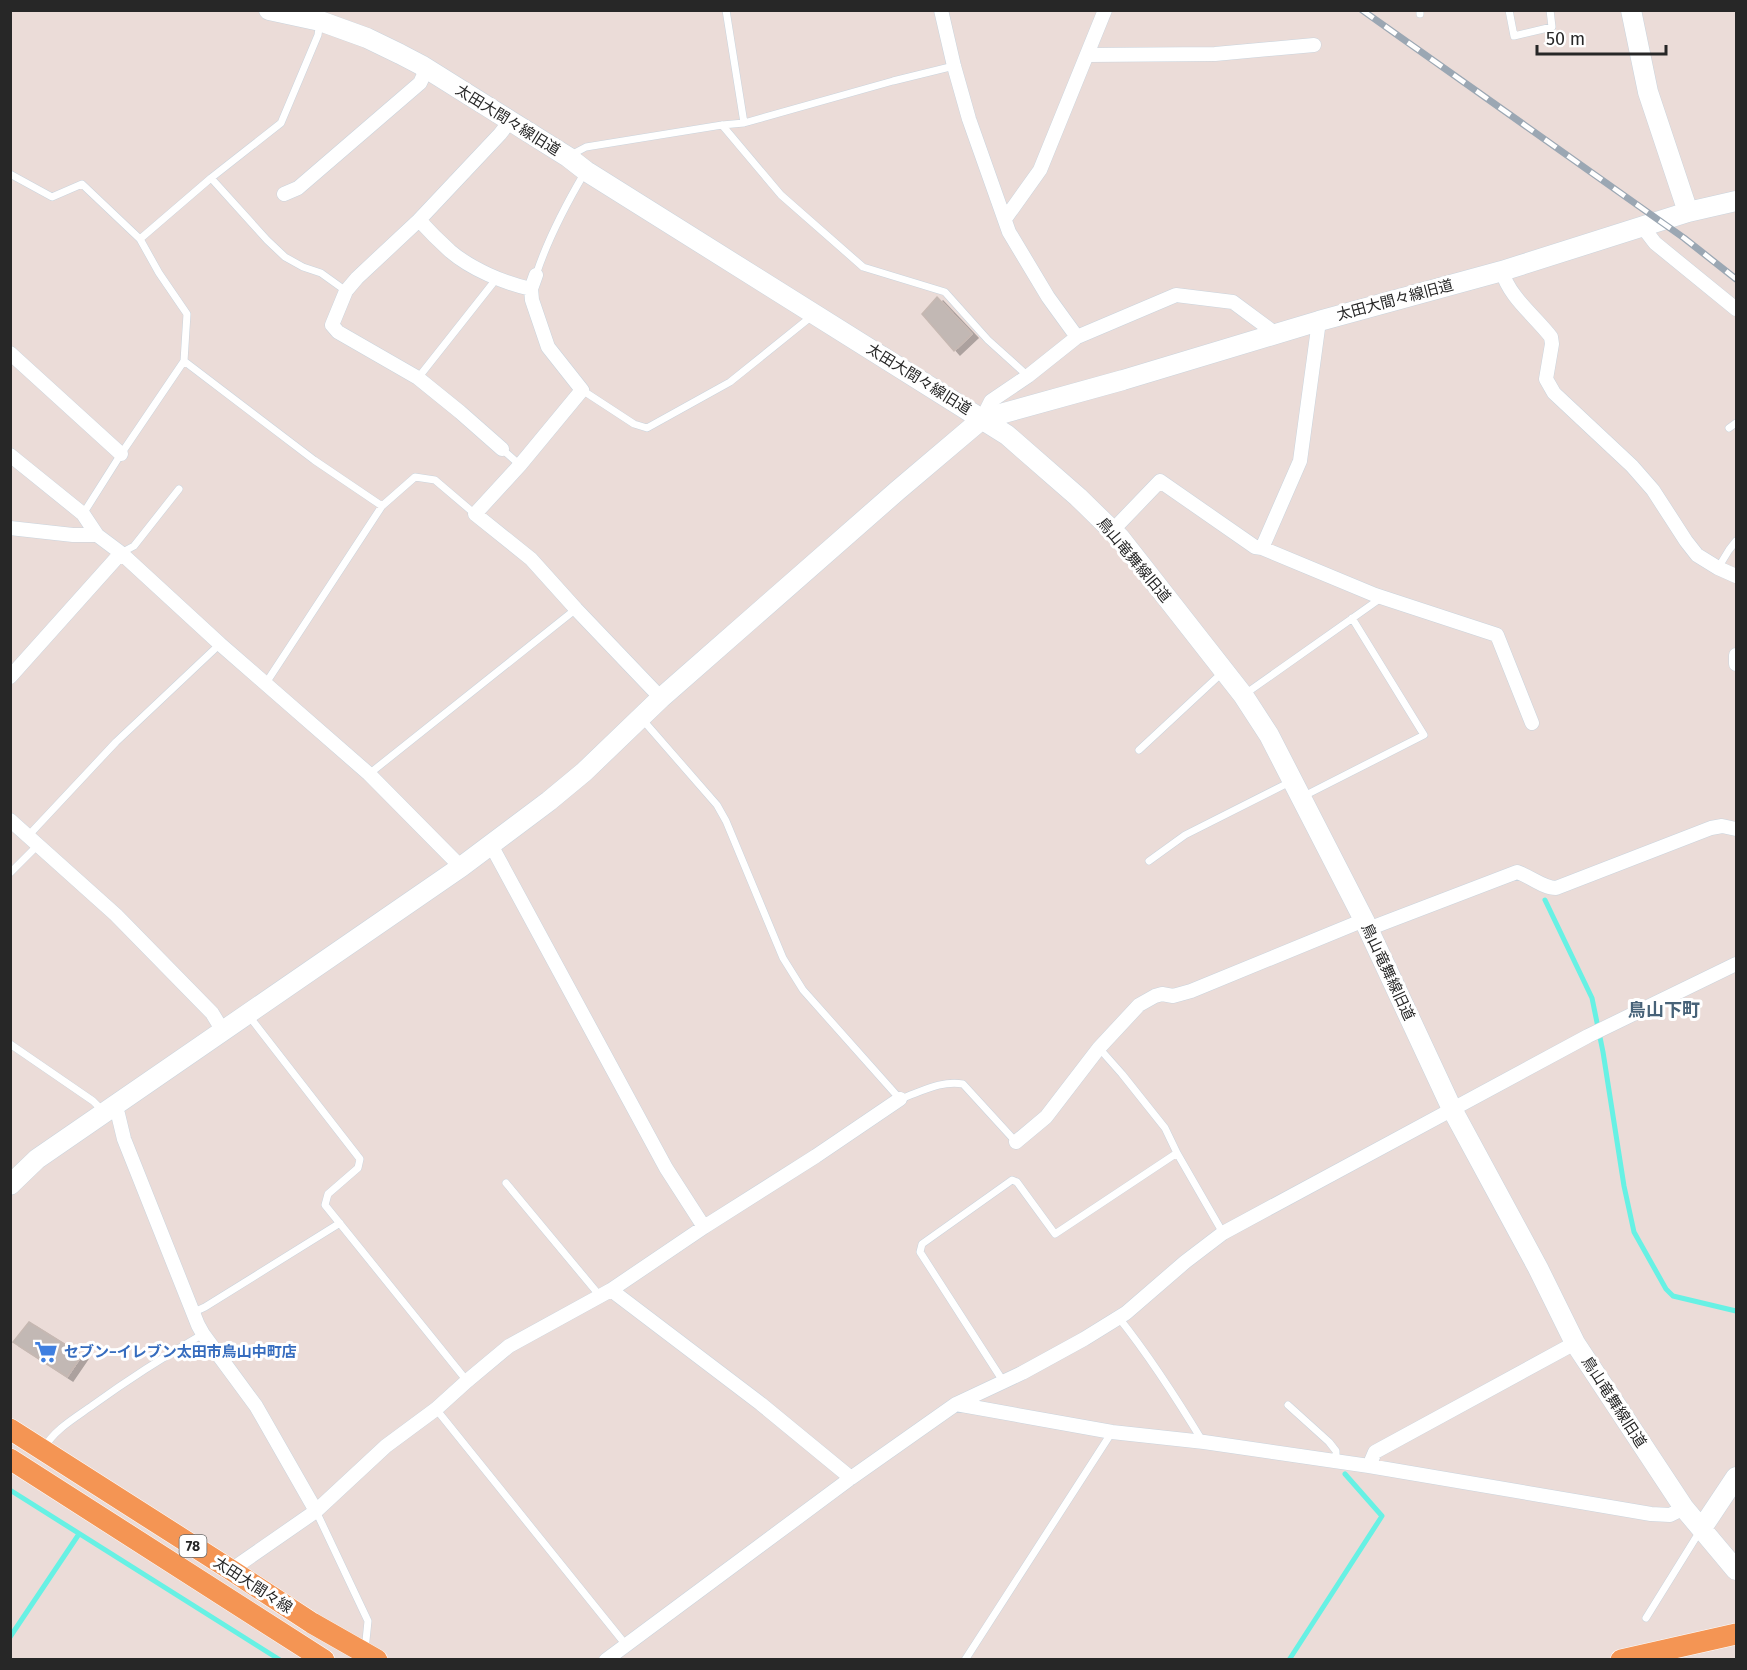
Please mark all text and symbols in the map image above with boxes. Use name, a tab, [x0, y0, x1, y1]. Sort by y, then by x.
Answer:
scale bar	[1537, 18, 1666, 56]
text: 50 m	[1546, 28, 1585, 50]
street label: 太田大間々線旧道	[452, 81, 564, 159]
street label: 太田大間々線旧道	[1335, 276, 1455, 324]
street label: 太田大間々線旧道	[863, 340, 975, 418]
street label: 鳥山竜舞線旧道	[1093, 514, 1175, 606]
street label: 鳥山竜舞線旧道	[1358, 921, 1418, 1023]
district label: 鳥山下町	[1628, 999, 1700, 1021]
supermarket icon: セブン−イレブン太田市鳥山中町店	[33, 1339, 59, 1365]
place label: セブン−イレブン太田市鳥山中町店	[64, 1343, 297, 1361]
street label: 鳥山竜舞線旧道	[1578, 1353, 1650, 1451]
road number: 78	[180, 1535, 206, 1557]
street label: 太田大間々線	[210, 1553, 296, 1617]

